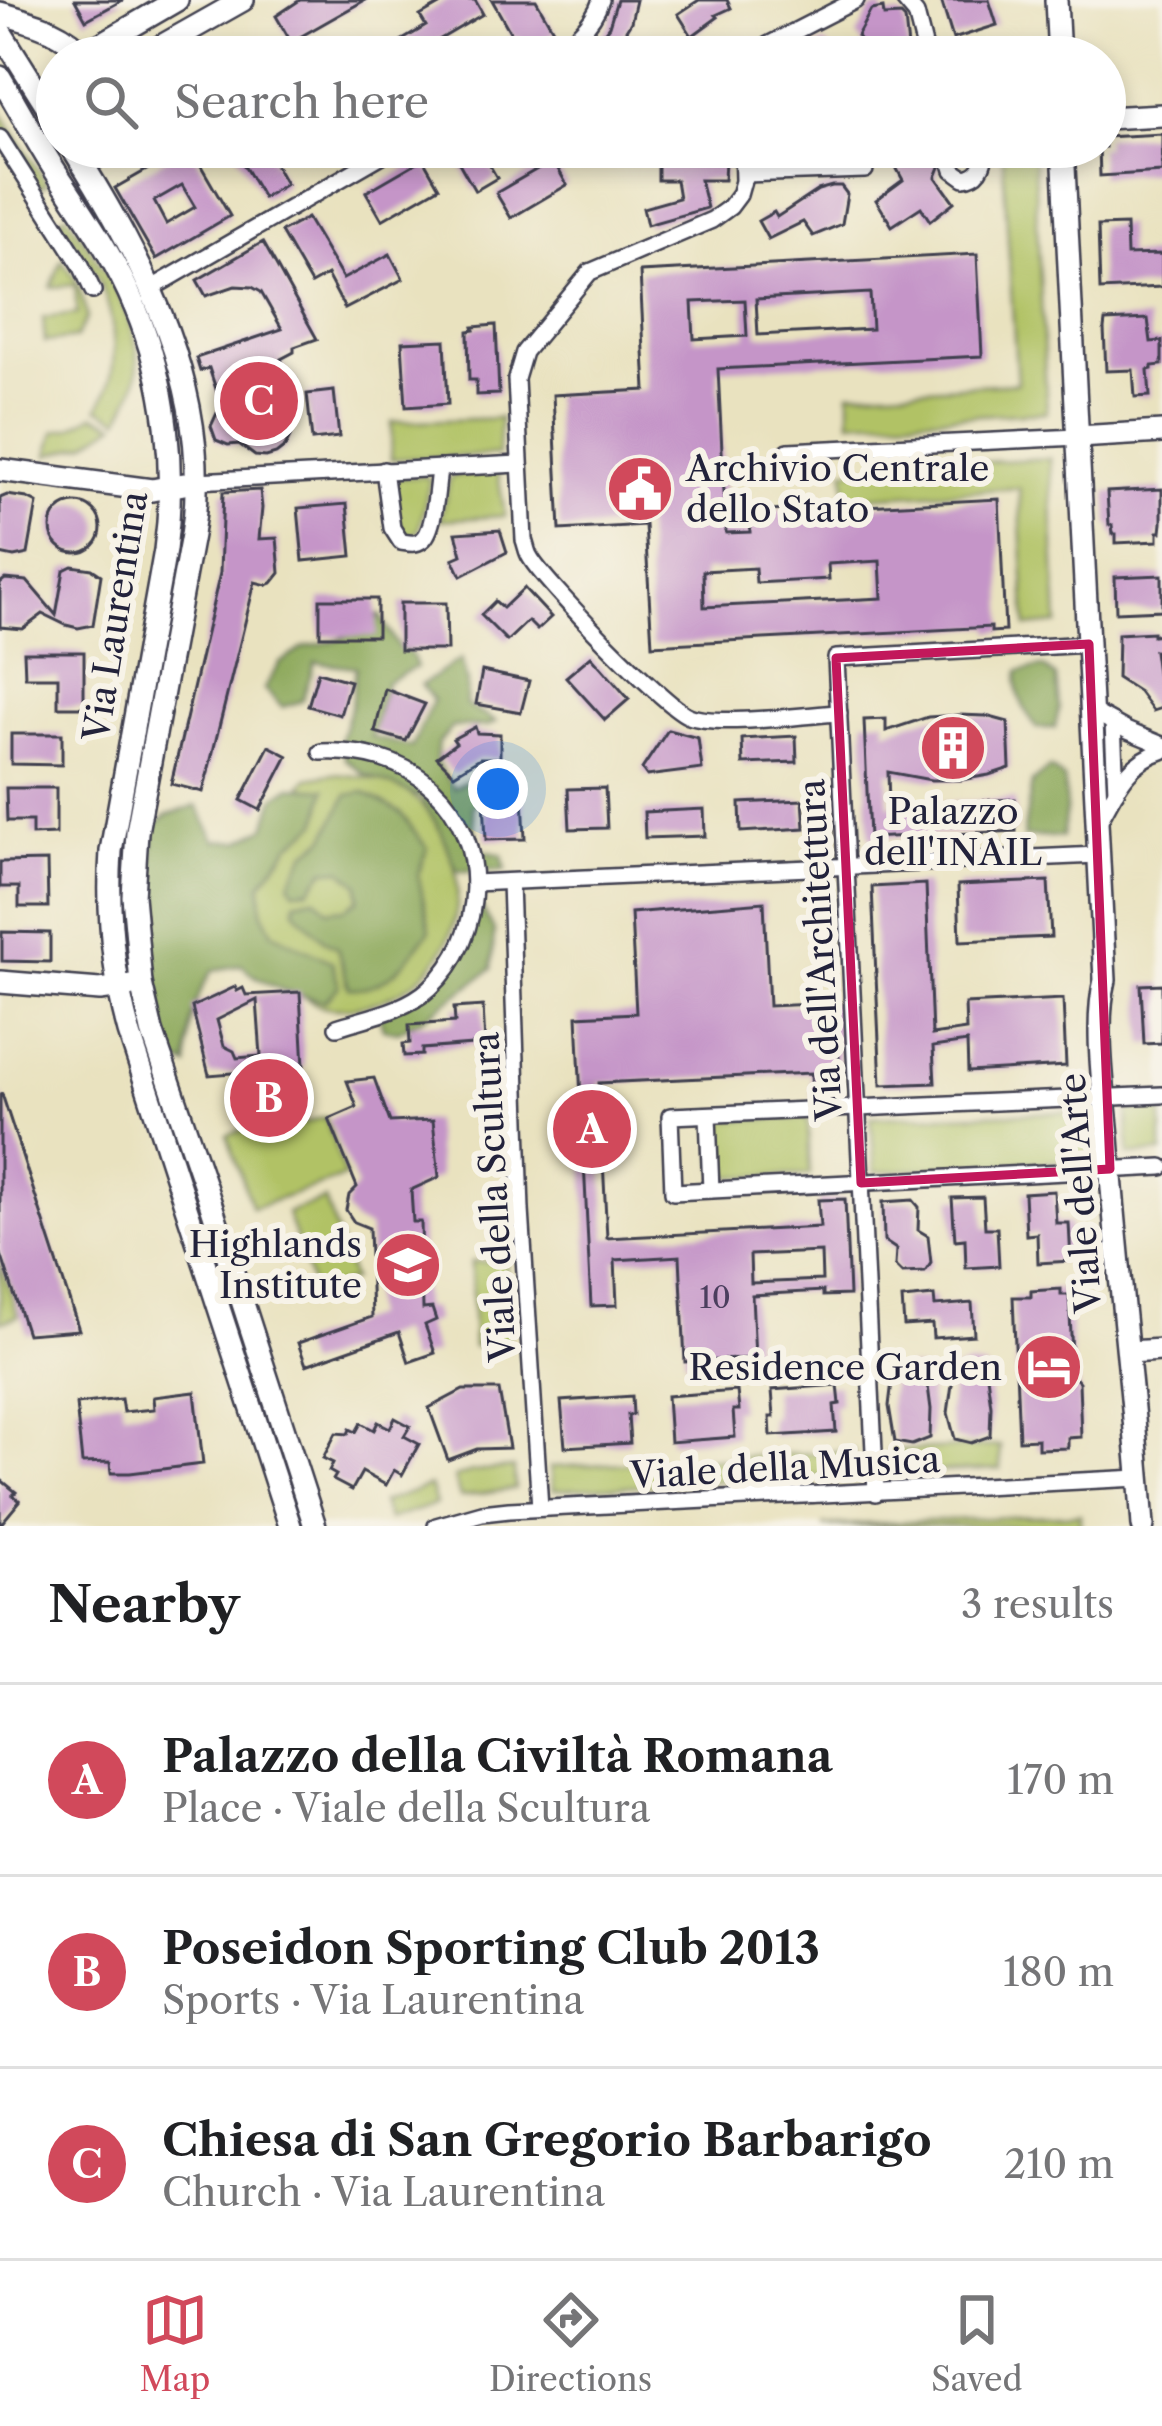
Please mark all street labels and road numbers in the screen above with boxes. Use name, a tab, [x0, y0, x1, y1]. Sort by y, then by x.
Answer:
street label: Via Laurentina	[73, 488, 156, 745]
street label: Via dell'Architettura	[789, 778, 851, 1123]
street label: Viale della Scultura	[463, 1031, 525, 1364]
street label: Viale dell'Arte	[1050, 1072, 1110, 1315]
street label: Viale della Musica	[628, 1437, 941, 1497]

